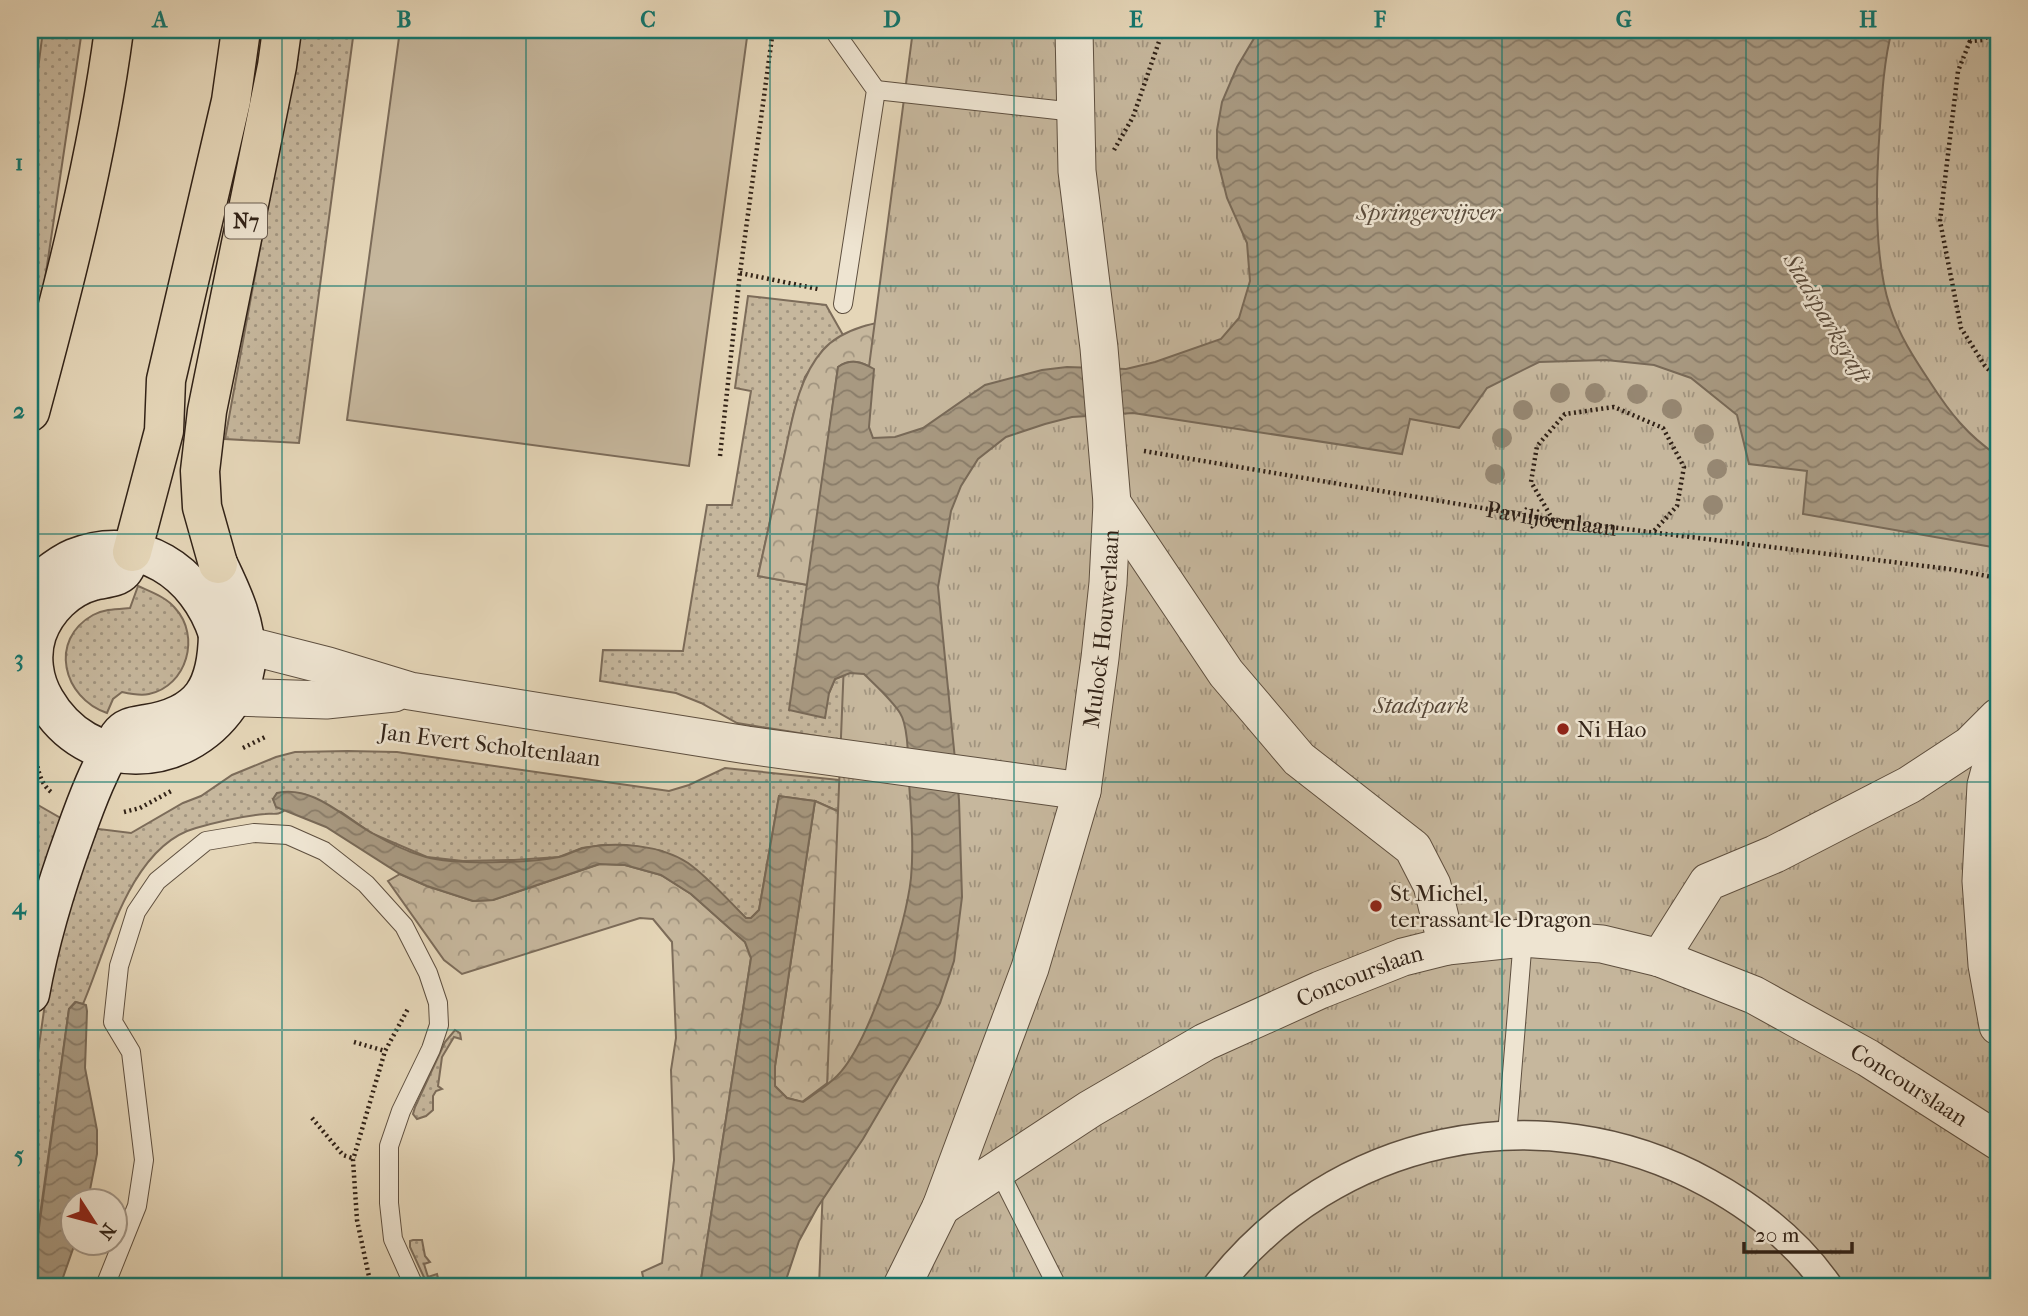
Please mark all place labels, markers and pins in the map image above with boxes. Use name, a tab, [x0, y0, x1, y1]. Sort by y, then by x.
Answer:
place label: Ni Hao	[1577, 716, 1646, 743]
marker: Ni Hao	[1555, 721, 1571, 737]
place label: St Michel, terrassant le Dragon	[1390, 880, 1592, 933]
marker: St Michel, terrassant le Dragon	[1368, 898, 1384, 914]

